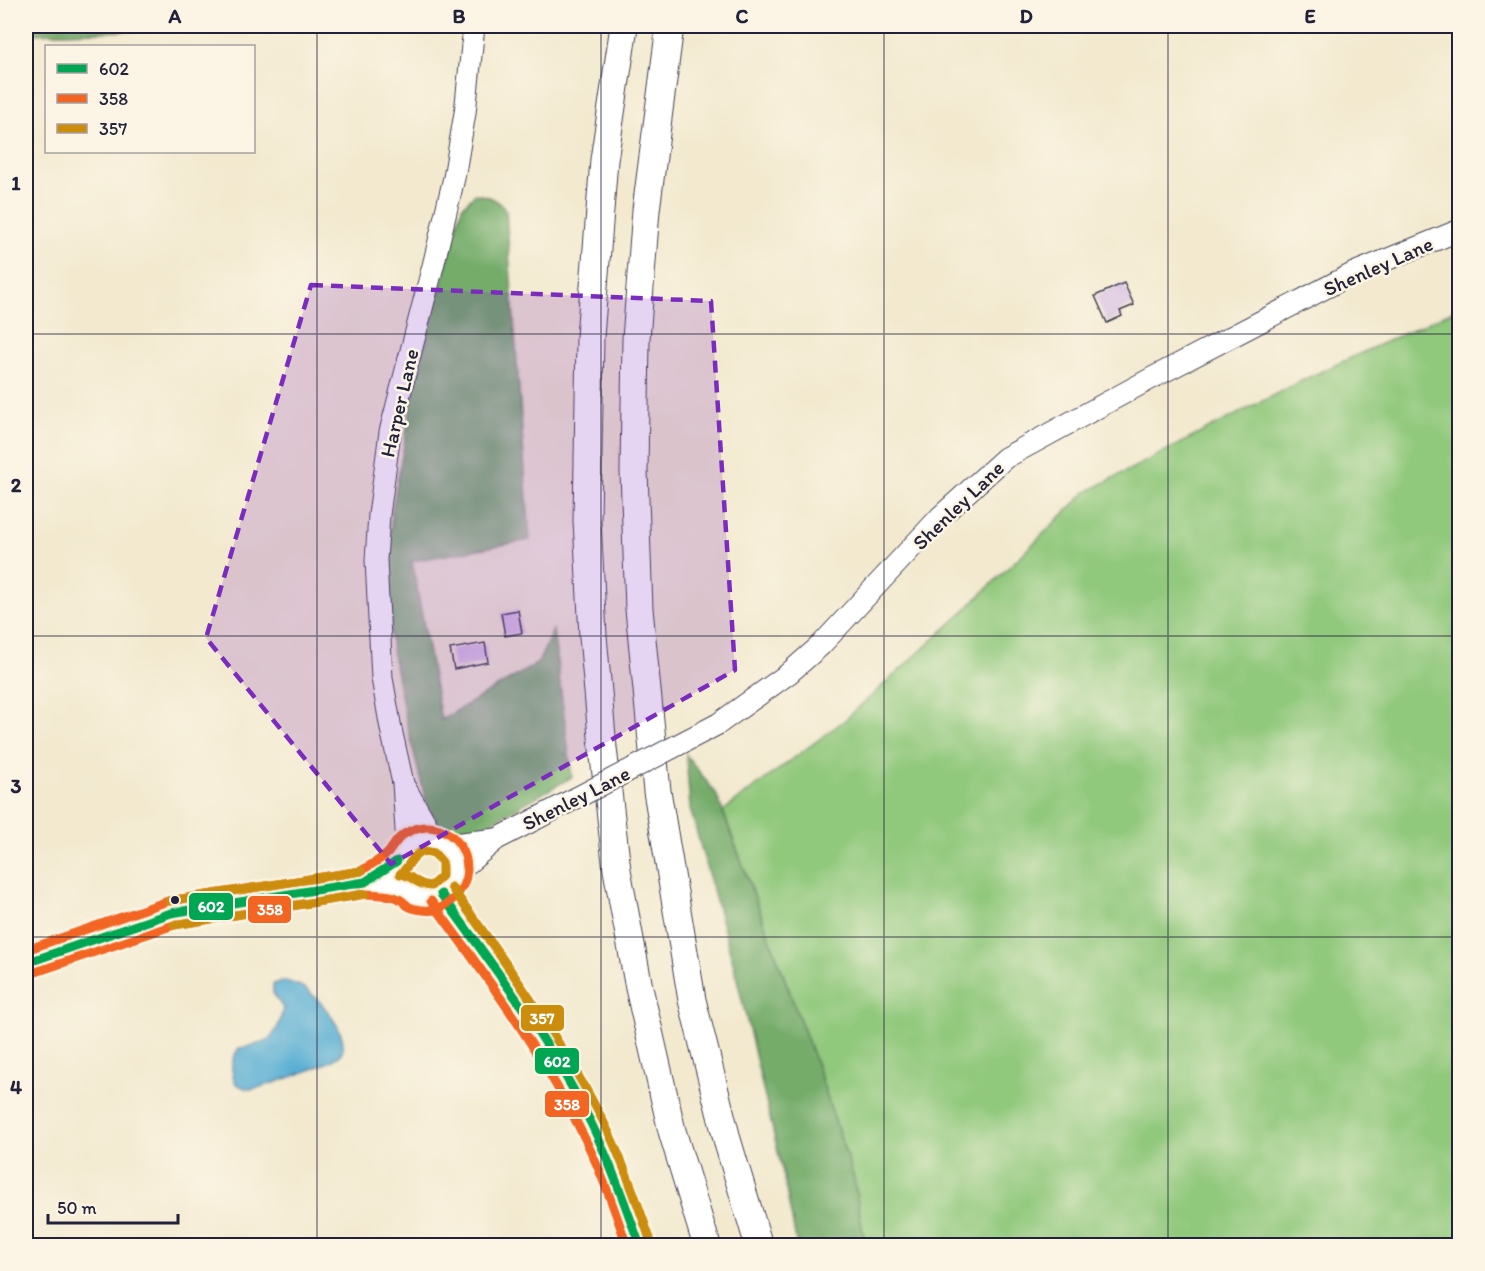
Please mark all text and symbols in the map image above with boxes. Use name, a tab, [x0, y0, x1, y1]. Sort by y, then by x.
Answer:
text: A	[168, 4, 182, 28]
text: B	[453, 4, 466, 28]
text: C	[736, 4, 749, 28]
text: D	[1019, 4, 1033, 28]
text: E	[1304, 4, 1316, 28]
legend	[45, 45, 255, 153]
text: 602	[99, 58, 130, 80]
text: 358	[99, 88, 128, 110]
text: 357	[99, 118, 127, 140]
text: 1	[11, 171, 21, 195]
street label: Shenley Lane	[1319, 231, 1437, 301]
street label: Harper Lane	[374, 346, 424, 460]
street label: Shenley Lane	[907, 455, 1009, 555]
text: 2	[11, 473, 22, 497]
street label: Shenley Lane	[518, 760, 634, 836]
text: 3	[11, 774, 22, 798]
line badge: 602	[188, 892, 234, 921]
unlabelled marker	[169, 894, 181, 906]
line badge: 358	[247, 895, 292, 924]
text: 602	[198, 897, 225, 916]
text: 358	[257, 900, 283, 919]
line badge: 357	[520, 1004, 565, 1032]
text: 357	[529, 1009, 555, 1028]
line badge: 602	[534, 1047, 580, 1075]
text: 602	[544, 1052, 571, 1071]
text: 4	[10, 1075, 22, 1099]
line badge: 358	[544, 1090, 590, 1118]
text: 358	[554, 1095, 580, 1114]
scale bar	[48, 1187, 178, 1225]
text: 50 m	[57, 1197, 97, 1219]

